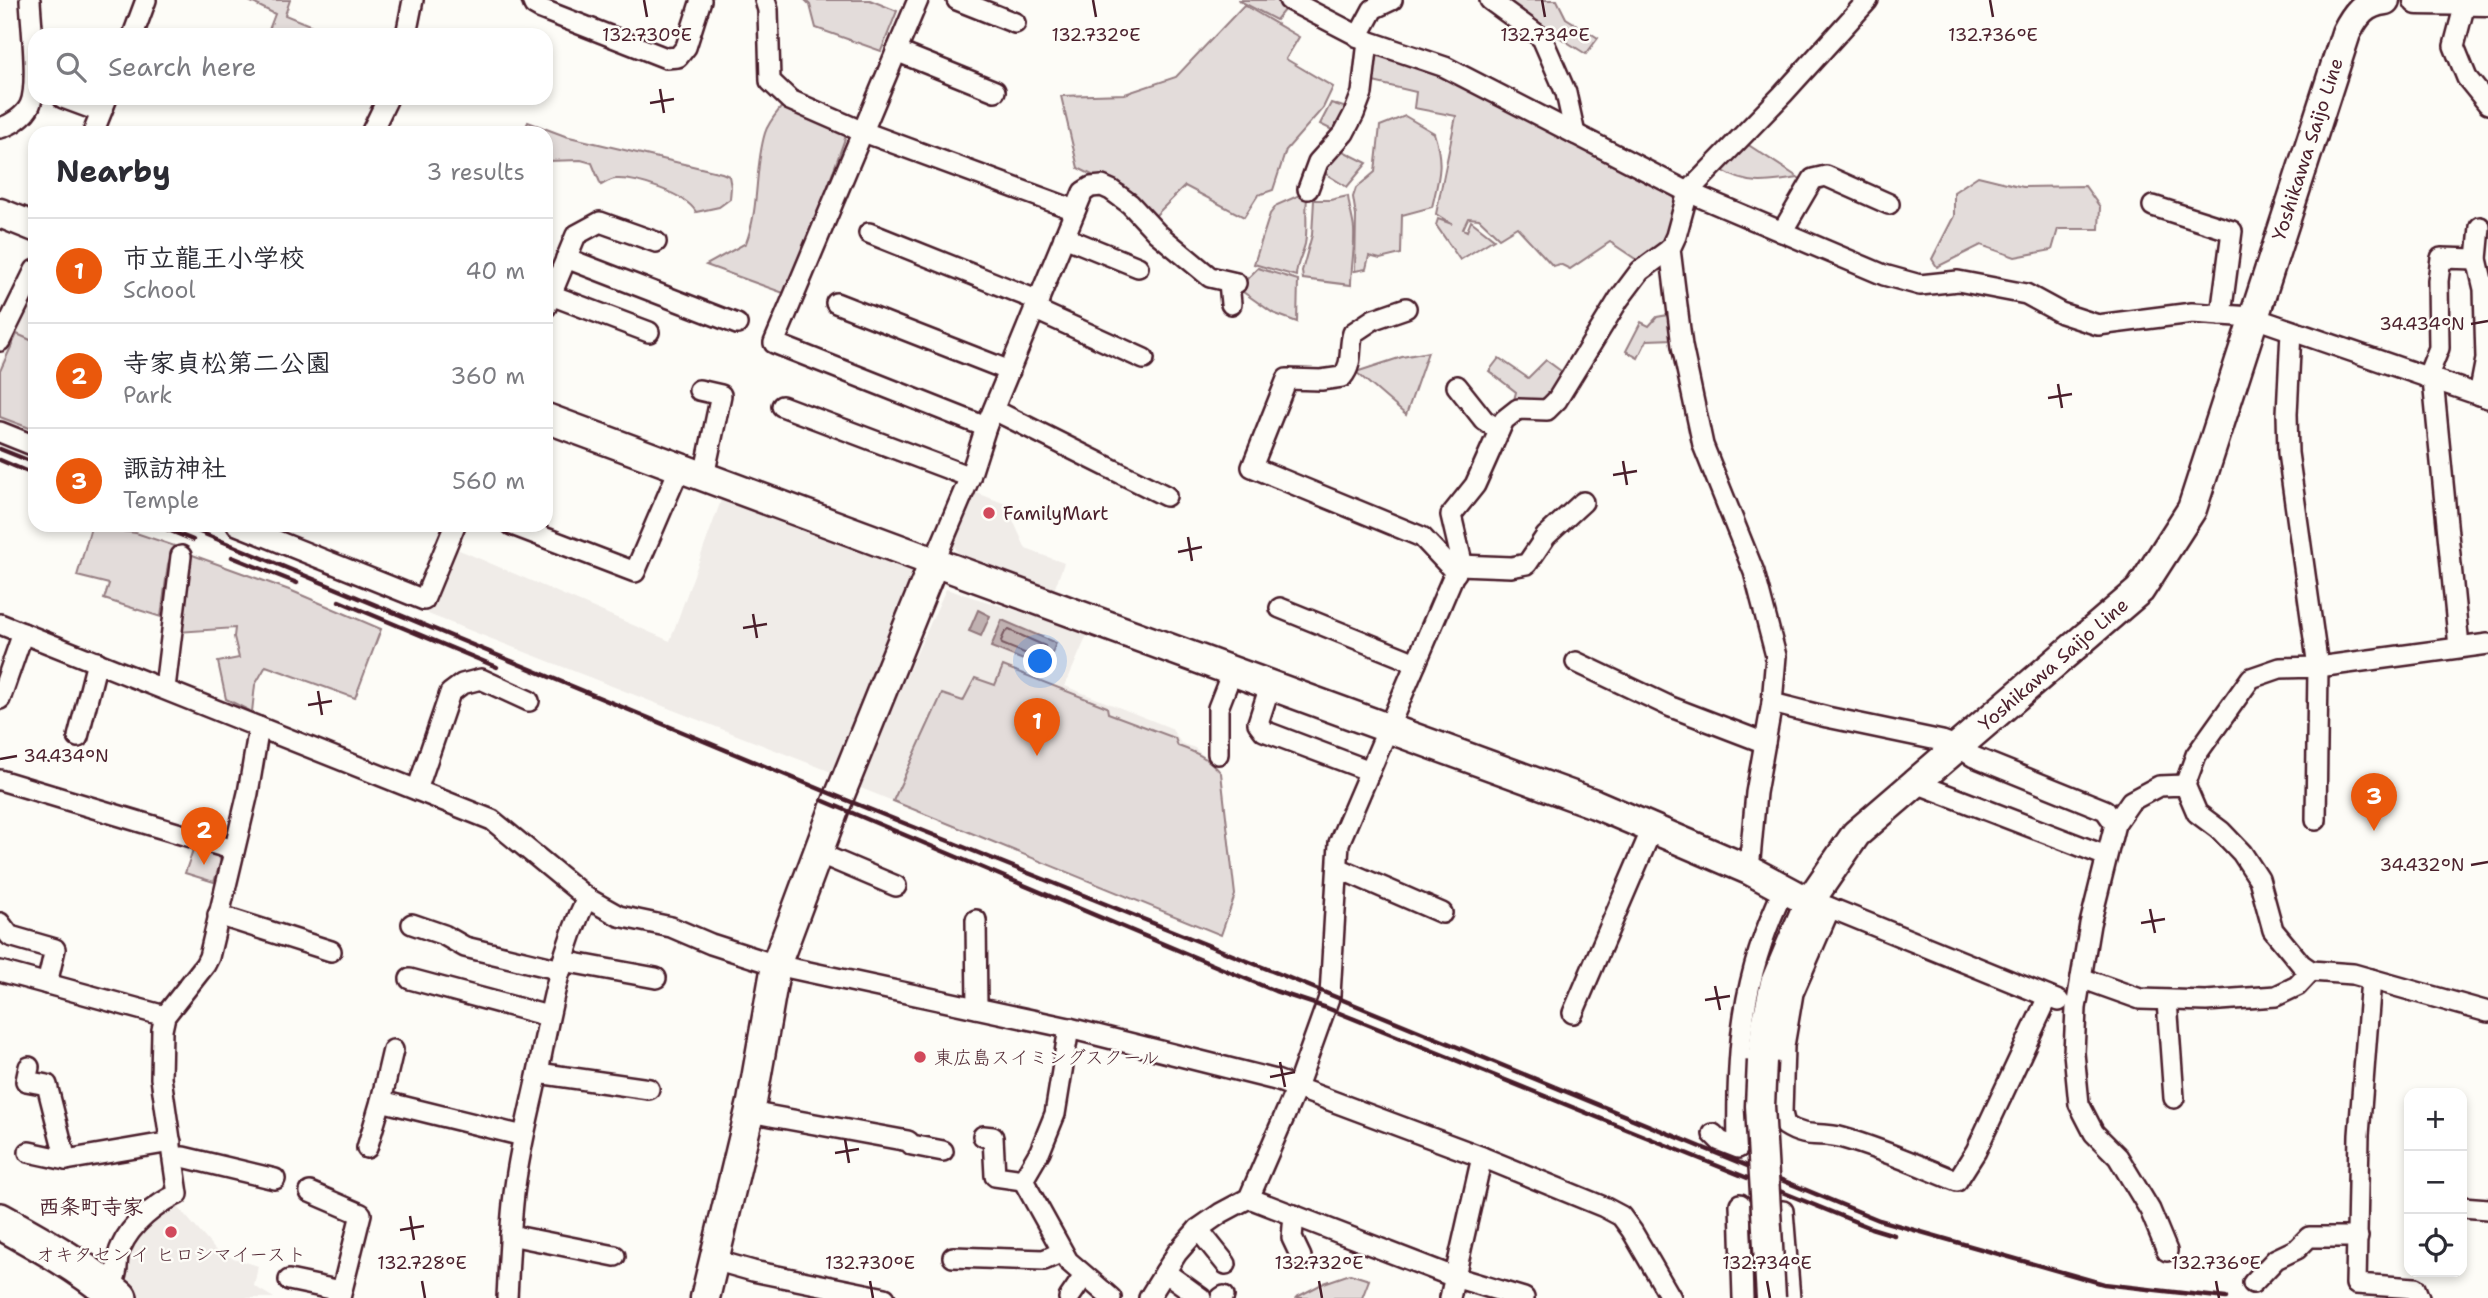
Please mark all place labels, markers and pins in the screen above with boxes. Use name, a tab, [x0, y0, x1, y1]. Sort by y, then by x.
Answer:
place label: FamilyMart	[1003, 501, 1109, 526]
marker: FamilyMart	[981, 505, 997, 521]
pin: 1	[1014, 698, 1060, 756]
pin: 3	[2351, 773, 2397, 831]
pin: 2	[181, 807, 227, 865]
place label: 東広島スイミングスクール	[934, 1045, 1160, 1070]
marker: 東広島スイミングスクール	[912, 1049, 928, 1065]
marker: オキタセンイ ヒロシマイースト	[163, 1224, 179, 1240]
place label: オキタセンイ ヒロシマイースト	[36, 1242, 306, 1267]

